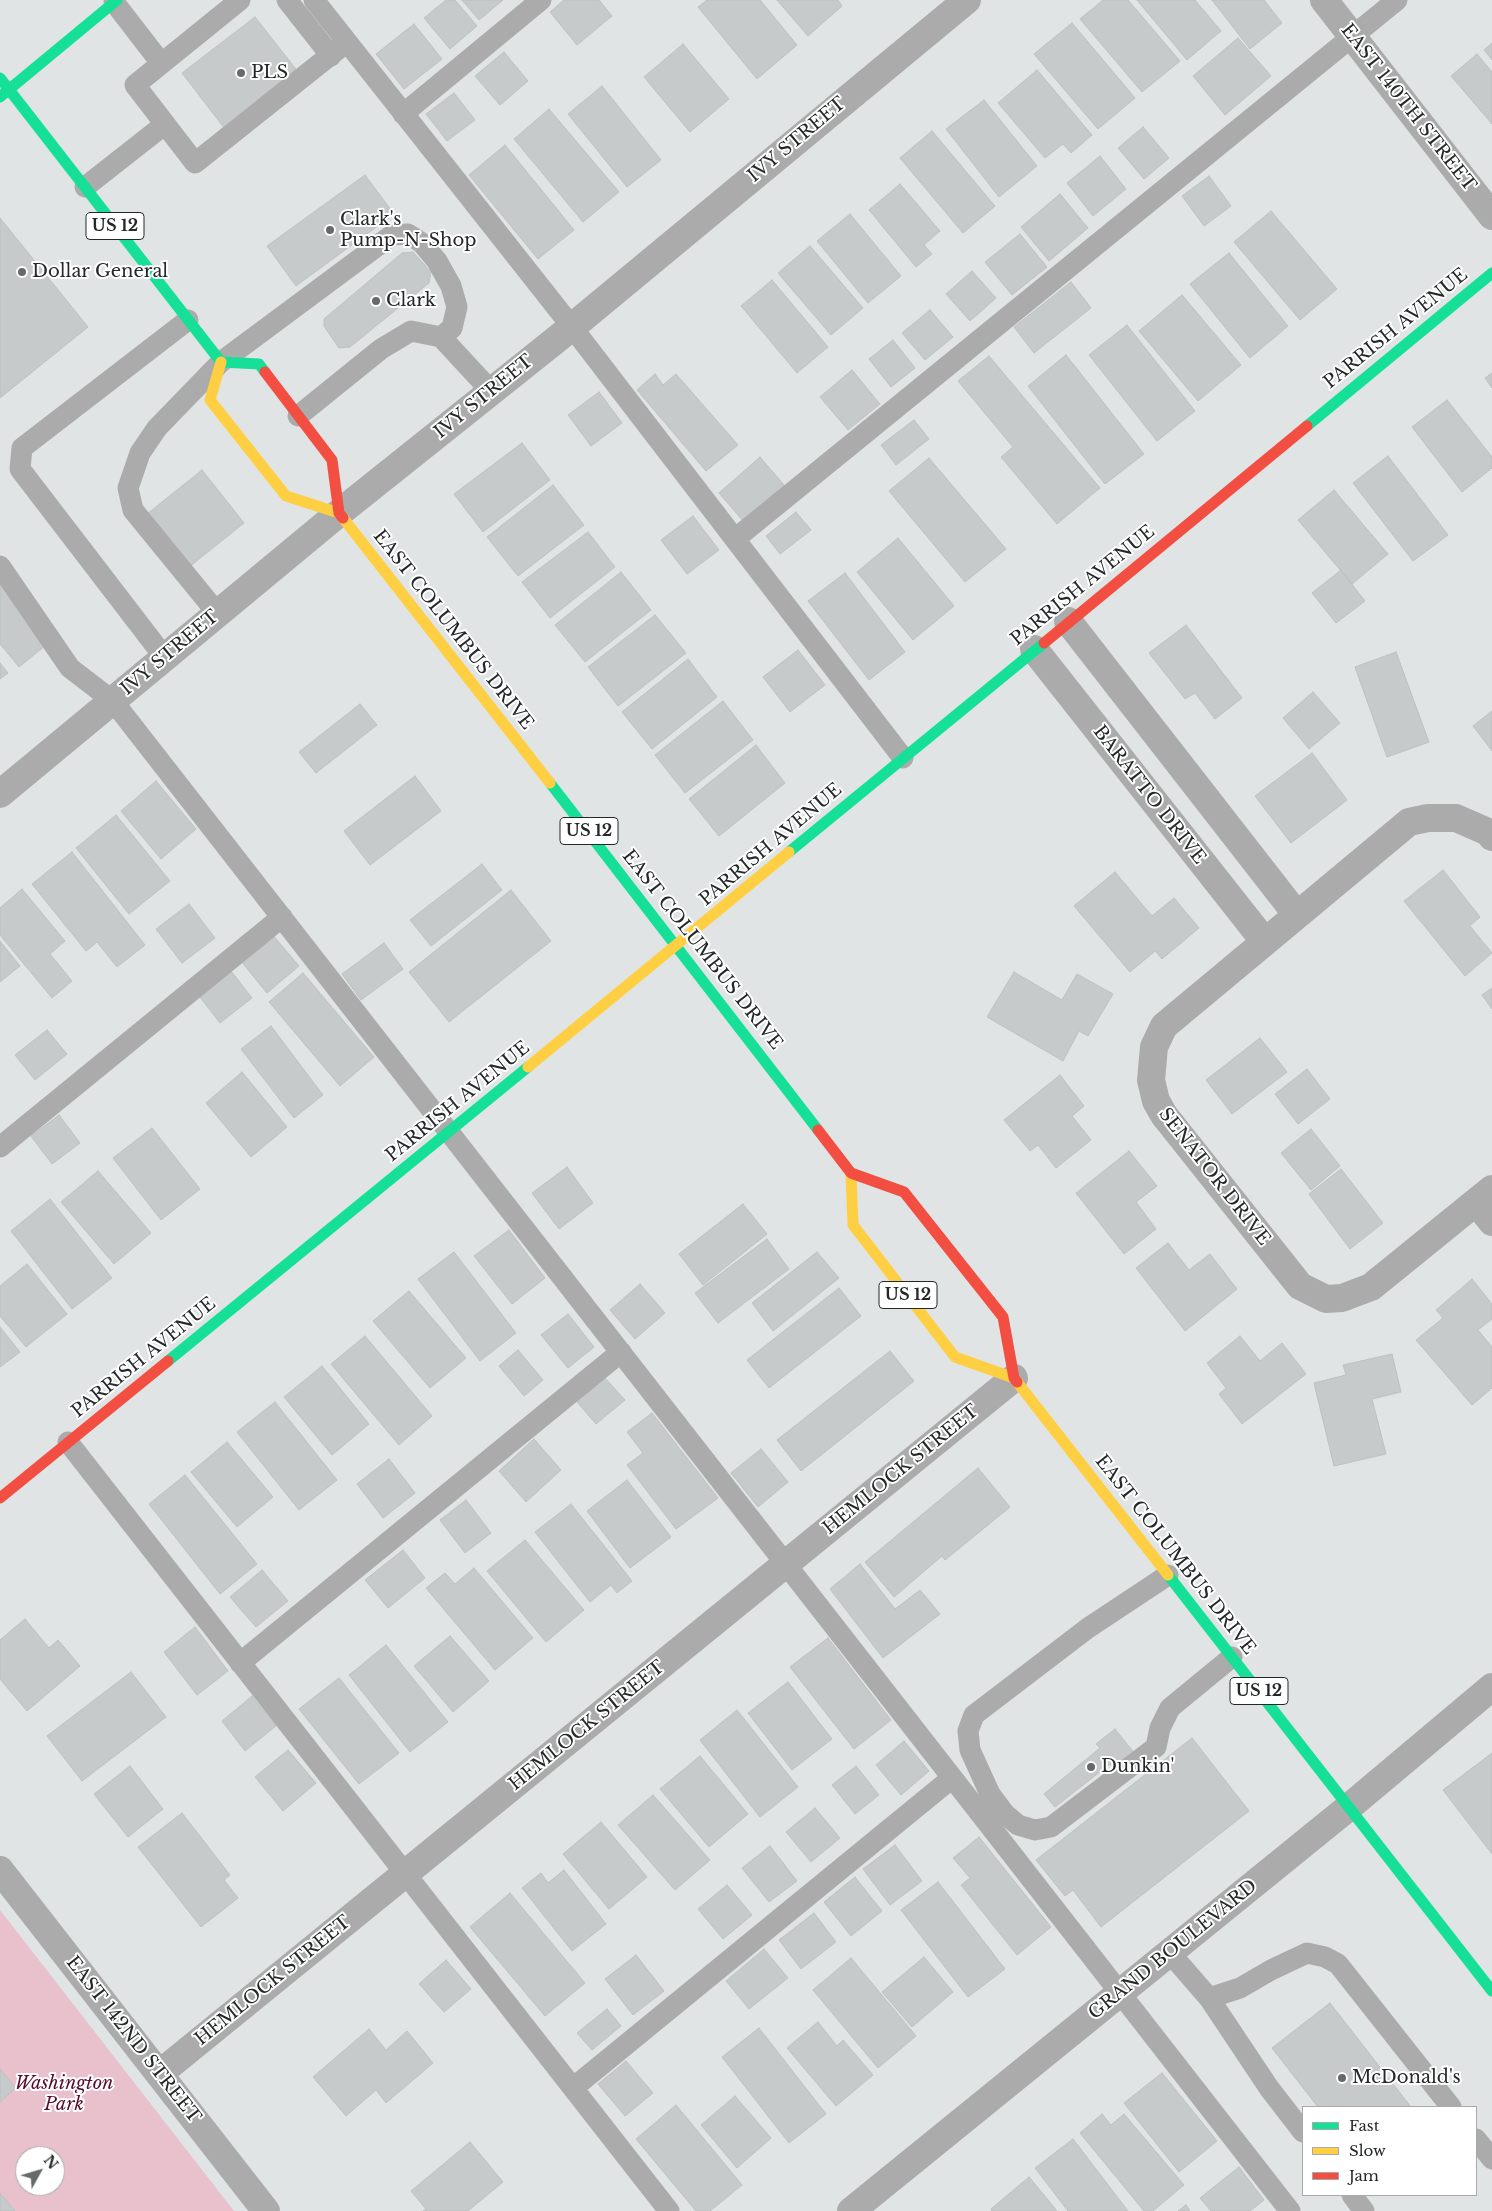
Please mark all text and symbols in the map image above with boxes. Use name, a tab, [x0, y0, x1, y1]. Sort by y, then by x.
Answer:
street label: EAST 140TH STREET	[1336, 20, 1480, 196]
place label: PLS	[251, 62, 288, 84]
marker: PLS	[235, 67, 247, 79]
street label: IVY STREET	[744, 93, 850, 187]
place label: Clark's Pump-N-Shop	[340, 209, 476, 252]
road number: US 12	[86, 212, 144, 240]
marker: Clark's Pump-N-Shop	[324, 224, 336, 236]
place label: Dollar General	[32, 261, 168, 283]
street label: PARRISH AVENUE	[1320, 264, 1472, 394]
marker: Dollar General	[16, 266, 28, 278]
place label: Clark	[386, 290, 436, 312]
marker: Clark	[370, 295, 382, 307]
street label: IVY STREET	[430, 351, 538, 443]
street label: PARRISH AVENUE	[1007, 521, 1159, 651]
street label: EAST COLUMBUS DRIVE	[368, 526, 538, 734]
street label: IVY STREET	[117, 606, 223, 700]
street label: BARATTO DRIVE	[1088, 721, 1210, 869]
street label: PARRISH AVENUE	[696, 779, 846, 911]
road number: US 12	[560, 818, 618, 844]
street label: EAST COLUMBUS DRIVE	[617, 846, 787, 1054]
street label: PARRISH AVENUE	[382, 1037, 534, 1167]
street label: SENATOR DRIVE	[1154, 1104, 1274, 1250]
road number: US 12	[879, 1282, 937, 1308]
street label: PARRISH AVENUE	[68, 1293, 220, 1423]
street label: HEMLOCK STREET	[819, 1401, 983, 1539]
street label: EAST COLUMBUS DRIVE	[1090, 1451, 1260, 1659]
street label: HEMLOCK STREET	[505, 1657, 669, 1795]
road number: US 12	[1230, 1678, 1288, 1704]
place label: Dunkin'	[1101, 1756, 1174, 1778]
marker: Dunkin'	[1085, 1761, 1097, 1773]
street label: GRAND BOULEVARD	[1085, 1876, 1261, 2024]
street label: HEMLOCK STREET	[191, 1912, 355, 2050]
street label: EAST 142ND STREET	[61, 1952, 205, 2128]
place label: McDonald's	[1352, 2067, 1461, 2089]
marker: McDonald's	[1336, 2072, 1348, 2084]
park label: Washington Park	[15, 2073, 113, 2116]
legend	[1302, 2106, 1477, 2196]
text: Fast	[1349, 2116, 1379, 2135]
text: Slow	[1349, 2141, 1386, 2160]
north arrow	[15, 2146, 65, 2196]
text: N	[40, 2151, 62, 2173]
text: Jam	[1349, 2166, 1379, 2185]

